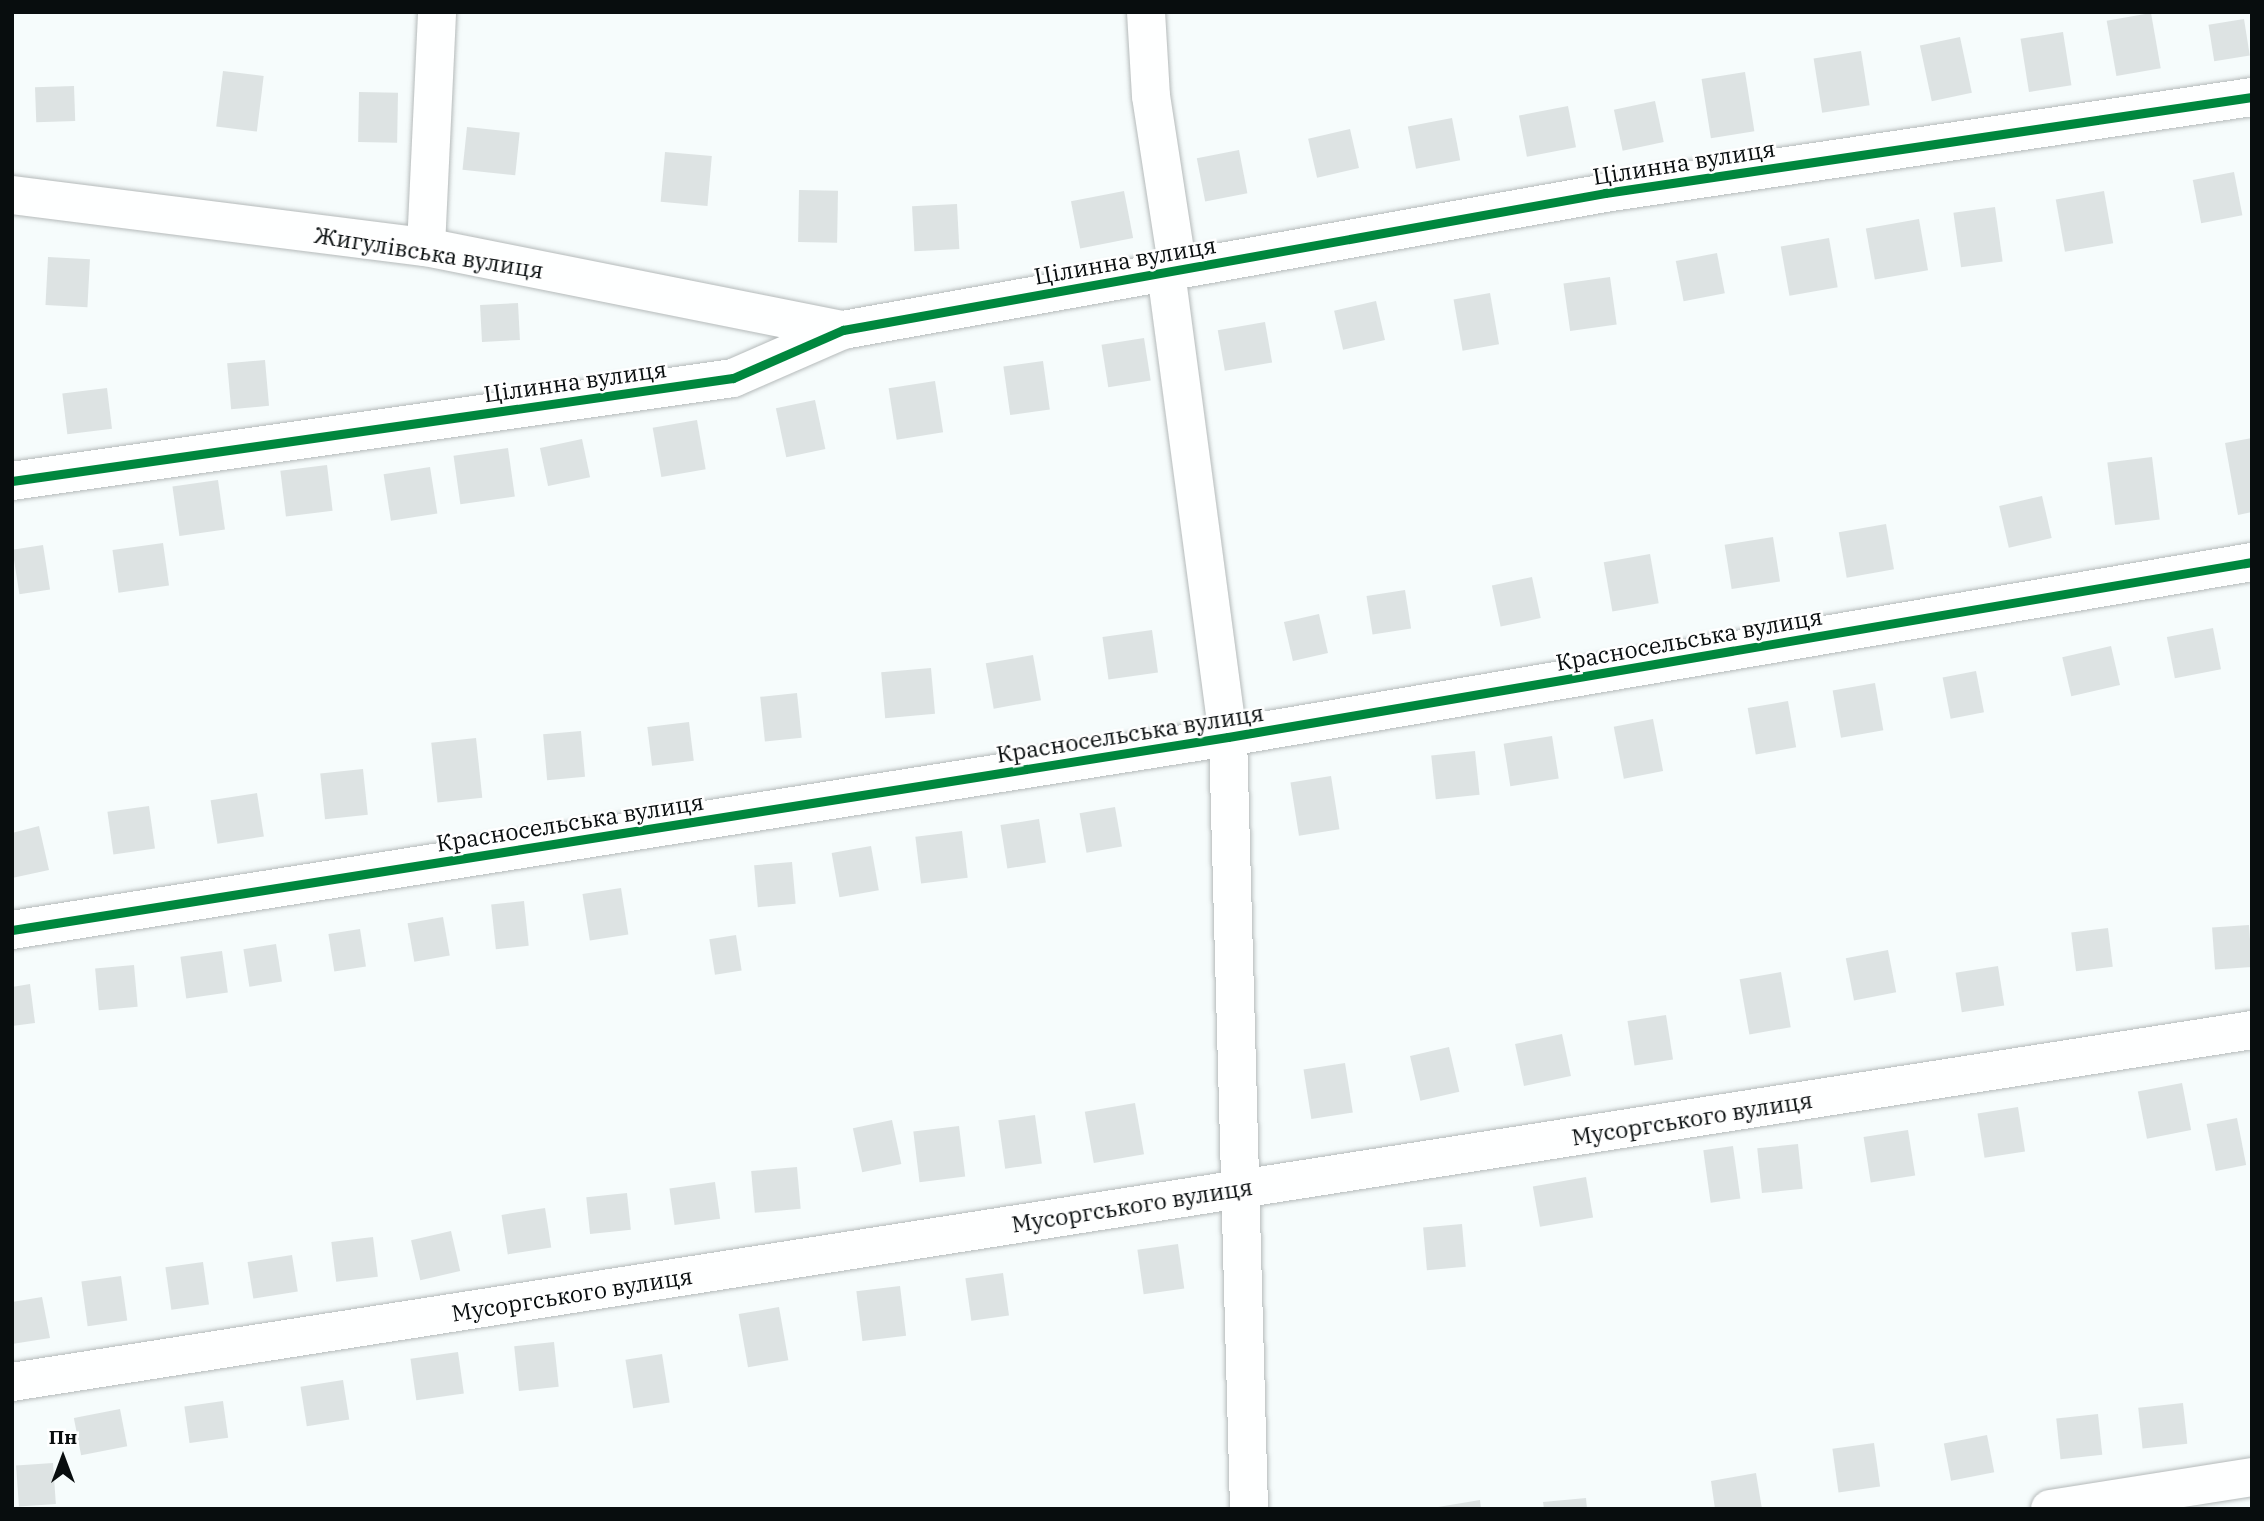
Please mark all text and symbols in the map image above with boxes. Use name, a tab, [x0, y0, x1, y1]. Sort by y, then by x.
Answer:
street label: Цілинна вулиця	[1591, 134, 1777, 190]
street label: Жигулівська вулиця	[312, 220, 546, 284]
street label: Цілинна вулиця	[1032, 230, 1218, 290]
street label: Цілинна вулиця	[482, 355, 668, 407]
street label: Красносельська вулиця	[1553, 602, 1825, 676]
street label: Красносельська вулиця	[994, 698, 1266, 768]
street label: Красносельська вулиця	[434, 787, 706, 857]
street label: Мусоргського вулиця	[1570, 1085, 1814, 1151]
street label: Мусоргського вулиця	[1010, 1172, 1254, 1238]
street label: Мусоргського вулиця	[450, 1261, 694, 1327]
north arrow	[28, 1423, 98, 1493]
text: Пн	[49, 1425, 77, 1449]

